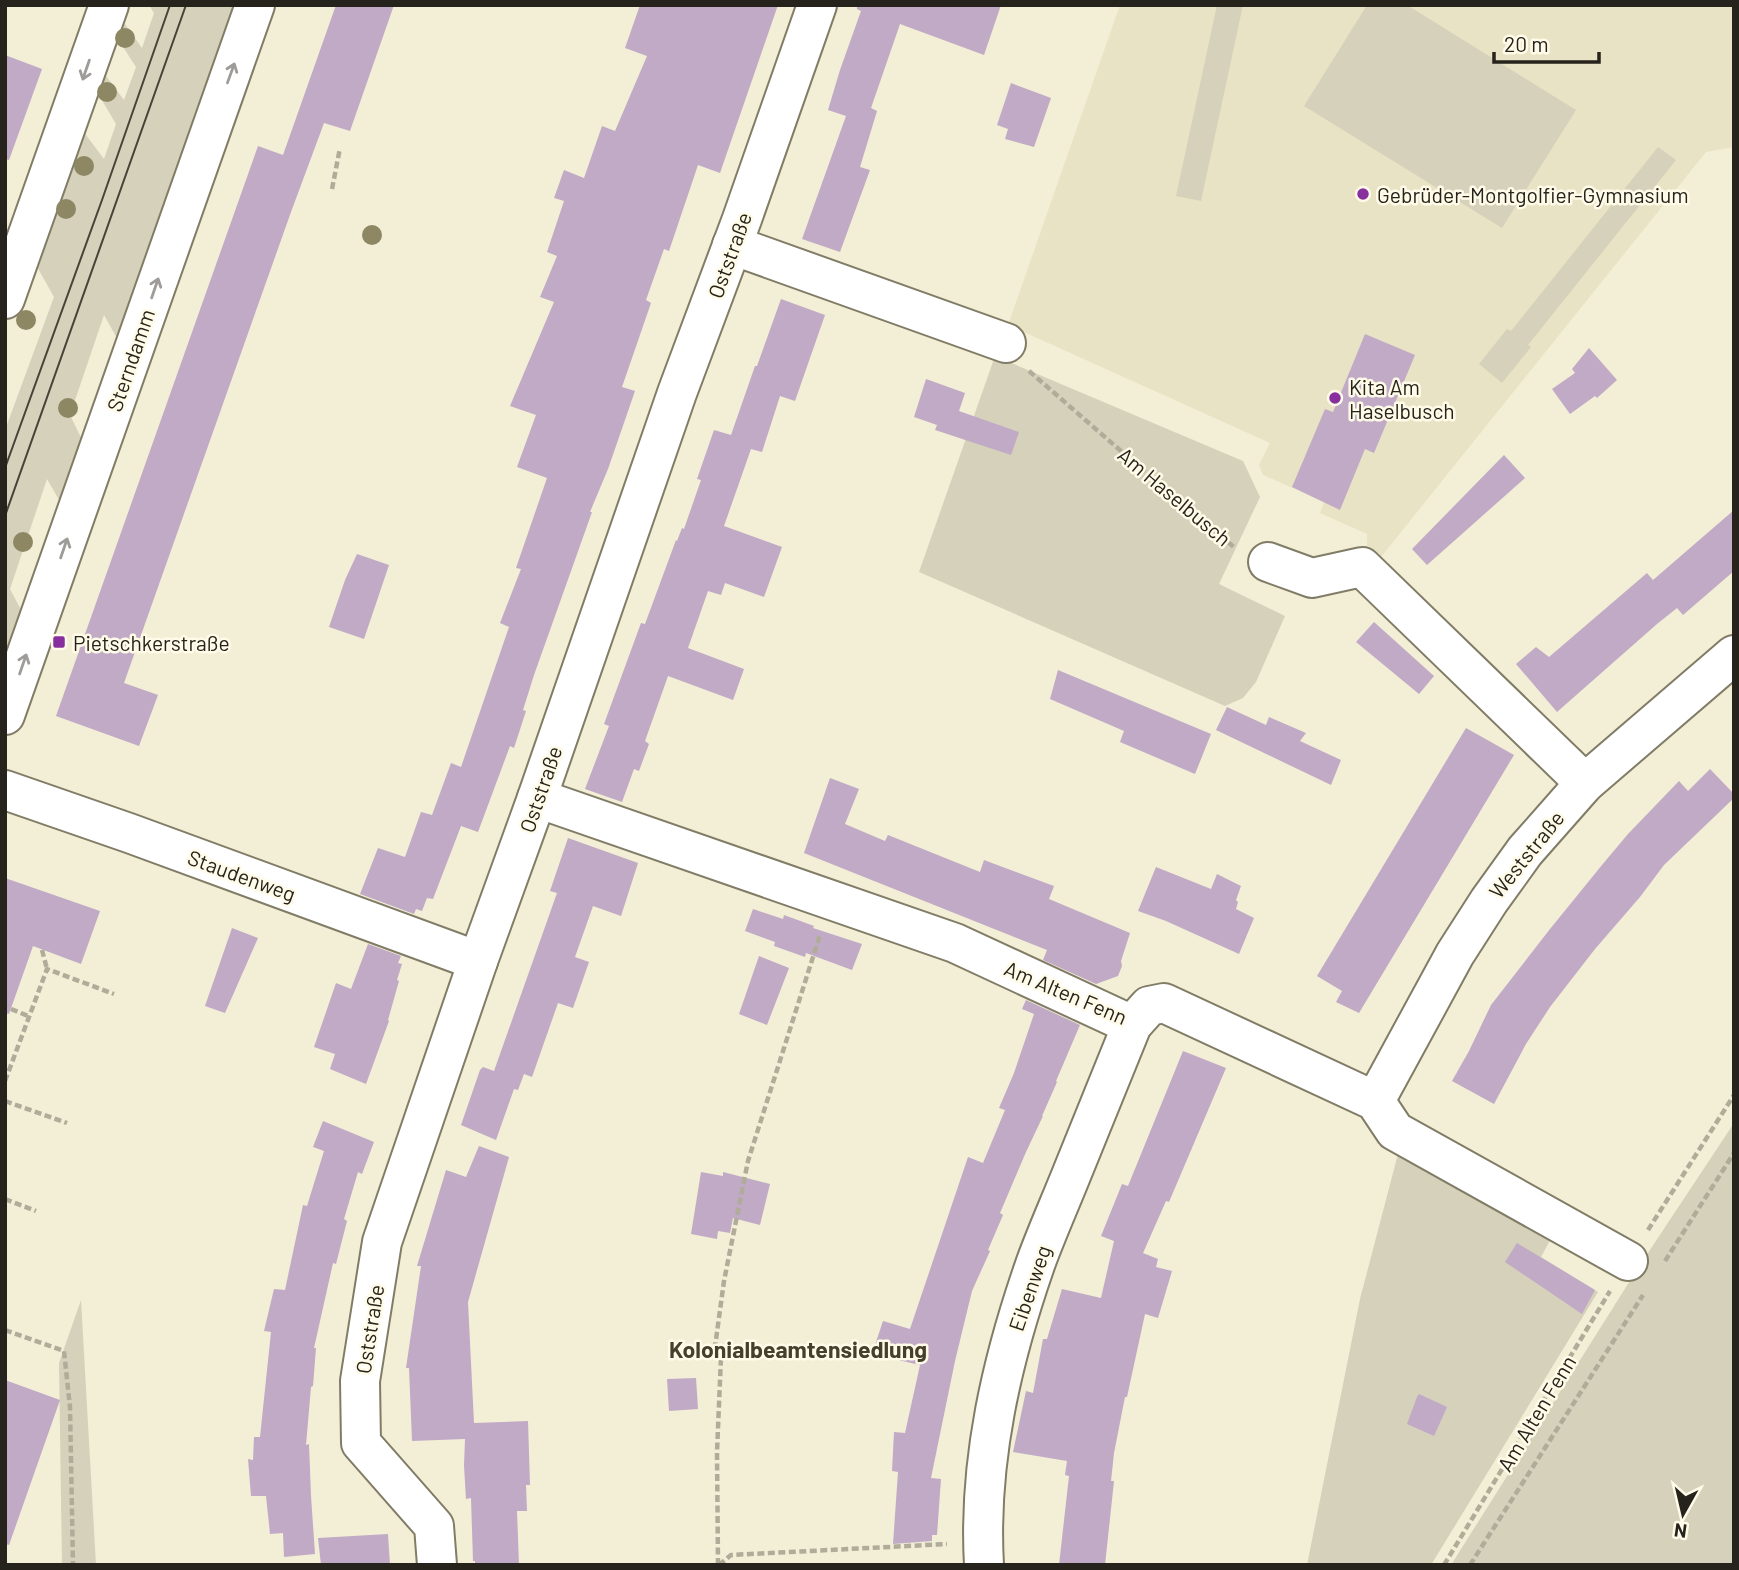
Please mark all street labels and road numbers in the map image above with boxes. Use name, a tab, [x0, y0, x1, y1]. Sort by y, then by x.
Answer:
street label: Oststraße	[702, 209, 756, 301]
street label: Sterndamm	[101, 306, 159, 414]
street label: Am Haselbusch	[1113, 441, 1237, 551]
street label: Oststraße	[514, 743, 566, 835]
street label: Weststraße	[1483, 805, 1569, 903]
street label: Staudenweg	[185, 844, 299, 906]
street label: Am Alten Fenn	[1001, 955, 1131, 1029]
street label: Eibenweg	[1003, 1242, 1055, 1334]
street label: Oststraße	[350, 1283, 388, 1375]
street label: Am Alten Fenn	[1492, 1350, 1580, 1476]

